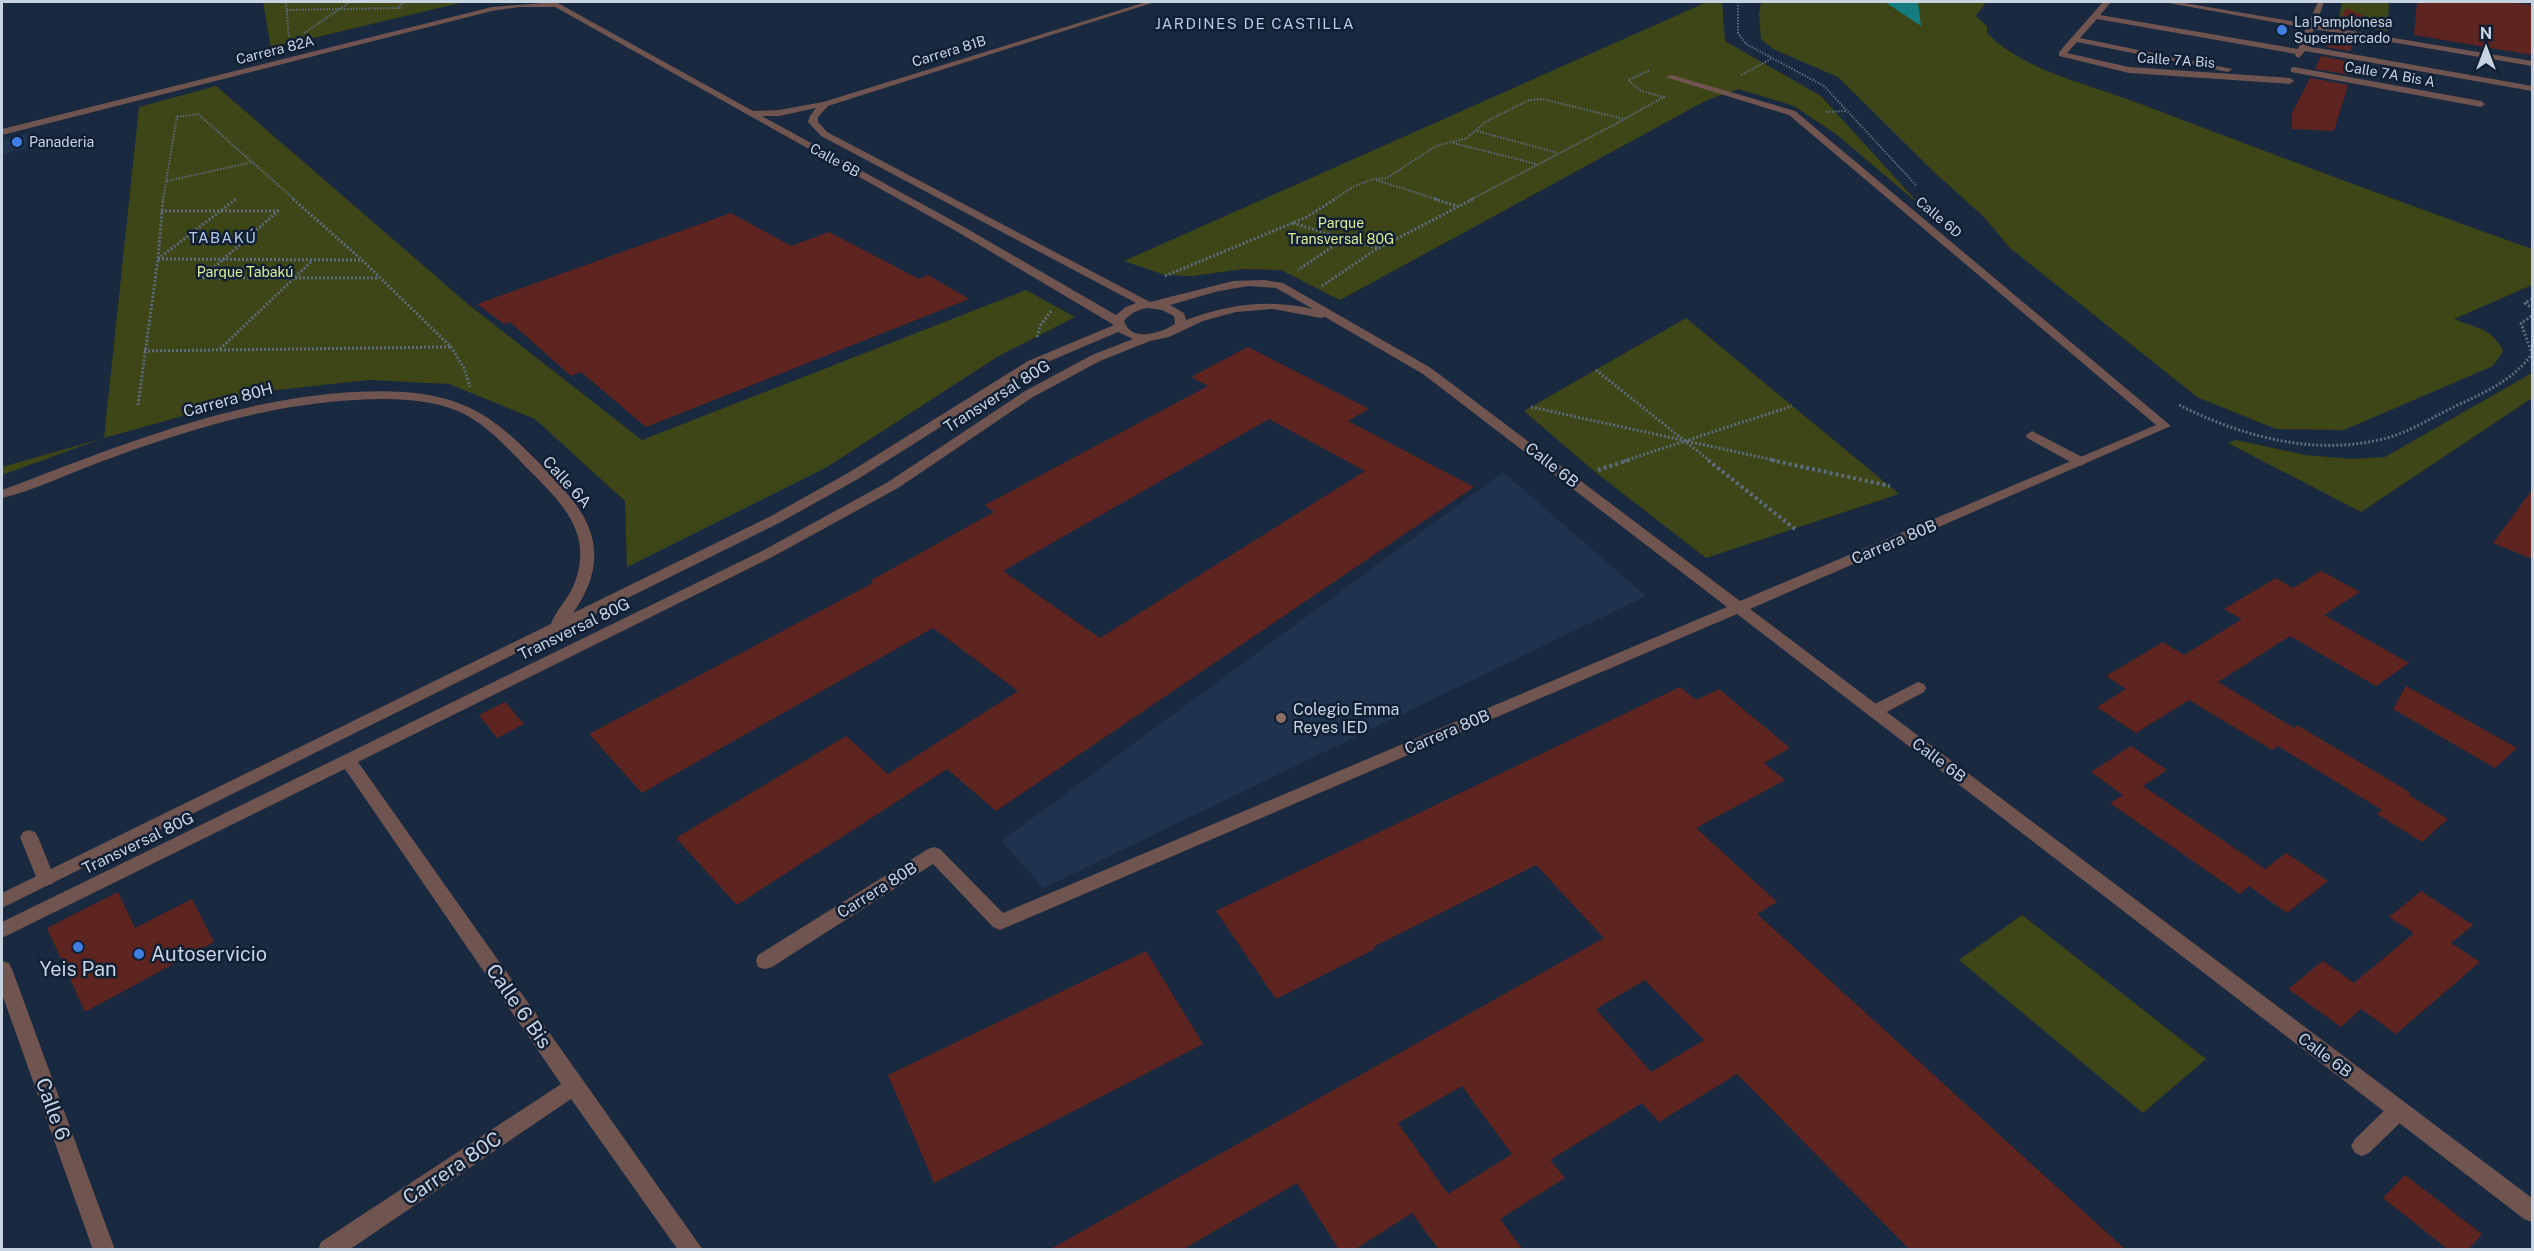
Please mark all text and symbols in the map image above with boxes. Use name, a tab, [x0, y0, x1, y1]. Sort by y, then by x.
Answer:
place label: La Pamplonesa Supermercado	[2294, 14, 2393, 46]
district label: JARDINES DE CASTILLA	[1155, 15, 1355, 32]
north arrow	[2456, 18, 2516, 78]
marker: La Pamplonesa Supermercado	[2275, 23, 2289, 37]
text: N	[2480, 24, 2492, 43]
street label: Carrera 81B	[910, 32, 988, 70]
street label: Carrera 82A	[234, 33, 316, 67]
street label: Calle 7A Bis	[2136, 49, 2216, 71]
street label: Calle 7A Bis A	[2344, 58, 2436, 90]
place label: Panaderia	[29, 134, 94, 150]
marker: Panaderia	[10, 135, 24, 149]
street label: Calle 6B	[807, 140, 863, 180]
street label: Calle 6D	[1913, 193, 1965, 241]
park label: Parque Transversal 80G	[1288, 215, 1394, 247]
district label: TABAKÚ	[189, 228, 257, 246]
park label: Parque Tabakú	[197, 264, 293, 280]
street label: Transversal 80G	[940, 356, 1054, 436]
street label: Carrera 80H	[181, 379, 275, 421]
street label: Calle 6B	[1522, 438, 1582, 492]
street label: Calle 6A	[539, 452, 595, 512]
street label: Carrera 80B	[1849, 516, 1939, 568]
street label: Transversal 80G	[515, 594, 633, 664]
place label: Colegio Emma Reyes IED	[1293, 700, 1399, 737]
street label: Carrera 80B	[1402, 706, 1492, 758]
marker: Colegio Emma Reyes IED	[1274, 711, 1288, 725]
street label: Calle 6B	[1908, 734, 1970, 786]
street label: Transversal 80G	[79, 808, 197, 878]
street label: Carrera 80B	[834, 858, 920, 922]
marker: Yeis Pan	[71, 940, 85, 954]
place label: Autoservicio	[151, 942, 267, 966]
marker: Autoservicio	[132, 947, 146, 961]
place label: Yeis Pan	[39, 957, 117, 981]
street label: Calle 6 Bis	[481, 959, 557, 1053]
street label: Calle 6B	[2294, 1029, 2356, 1081]
street label: Calle 6	[31, 1075, 75, 1143]
street label: Carrera 80C	[398, 1126, 506, 1210]

